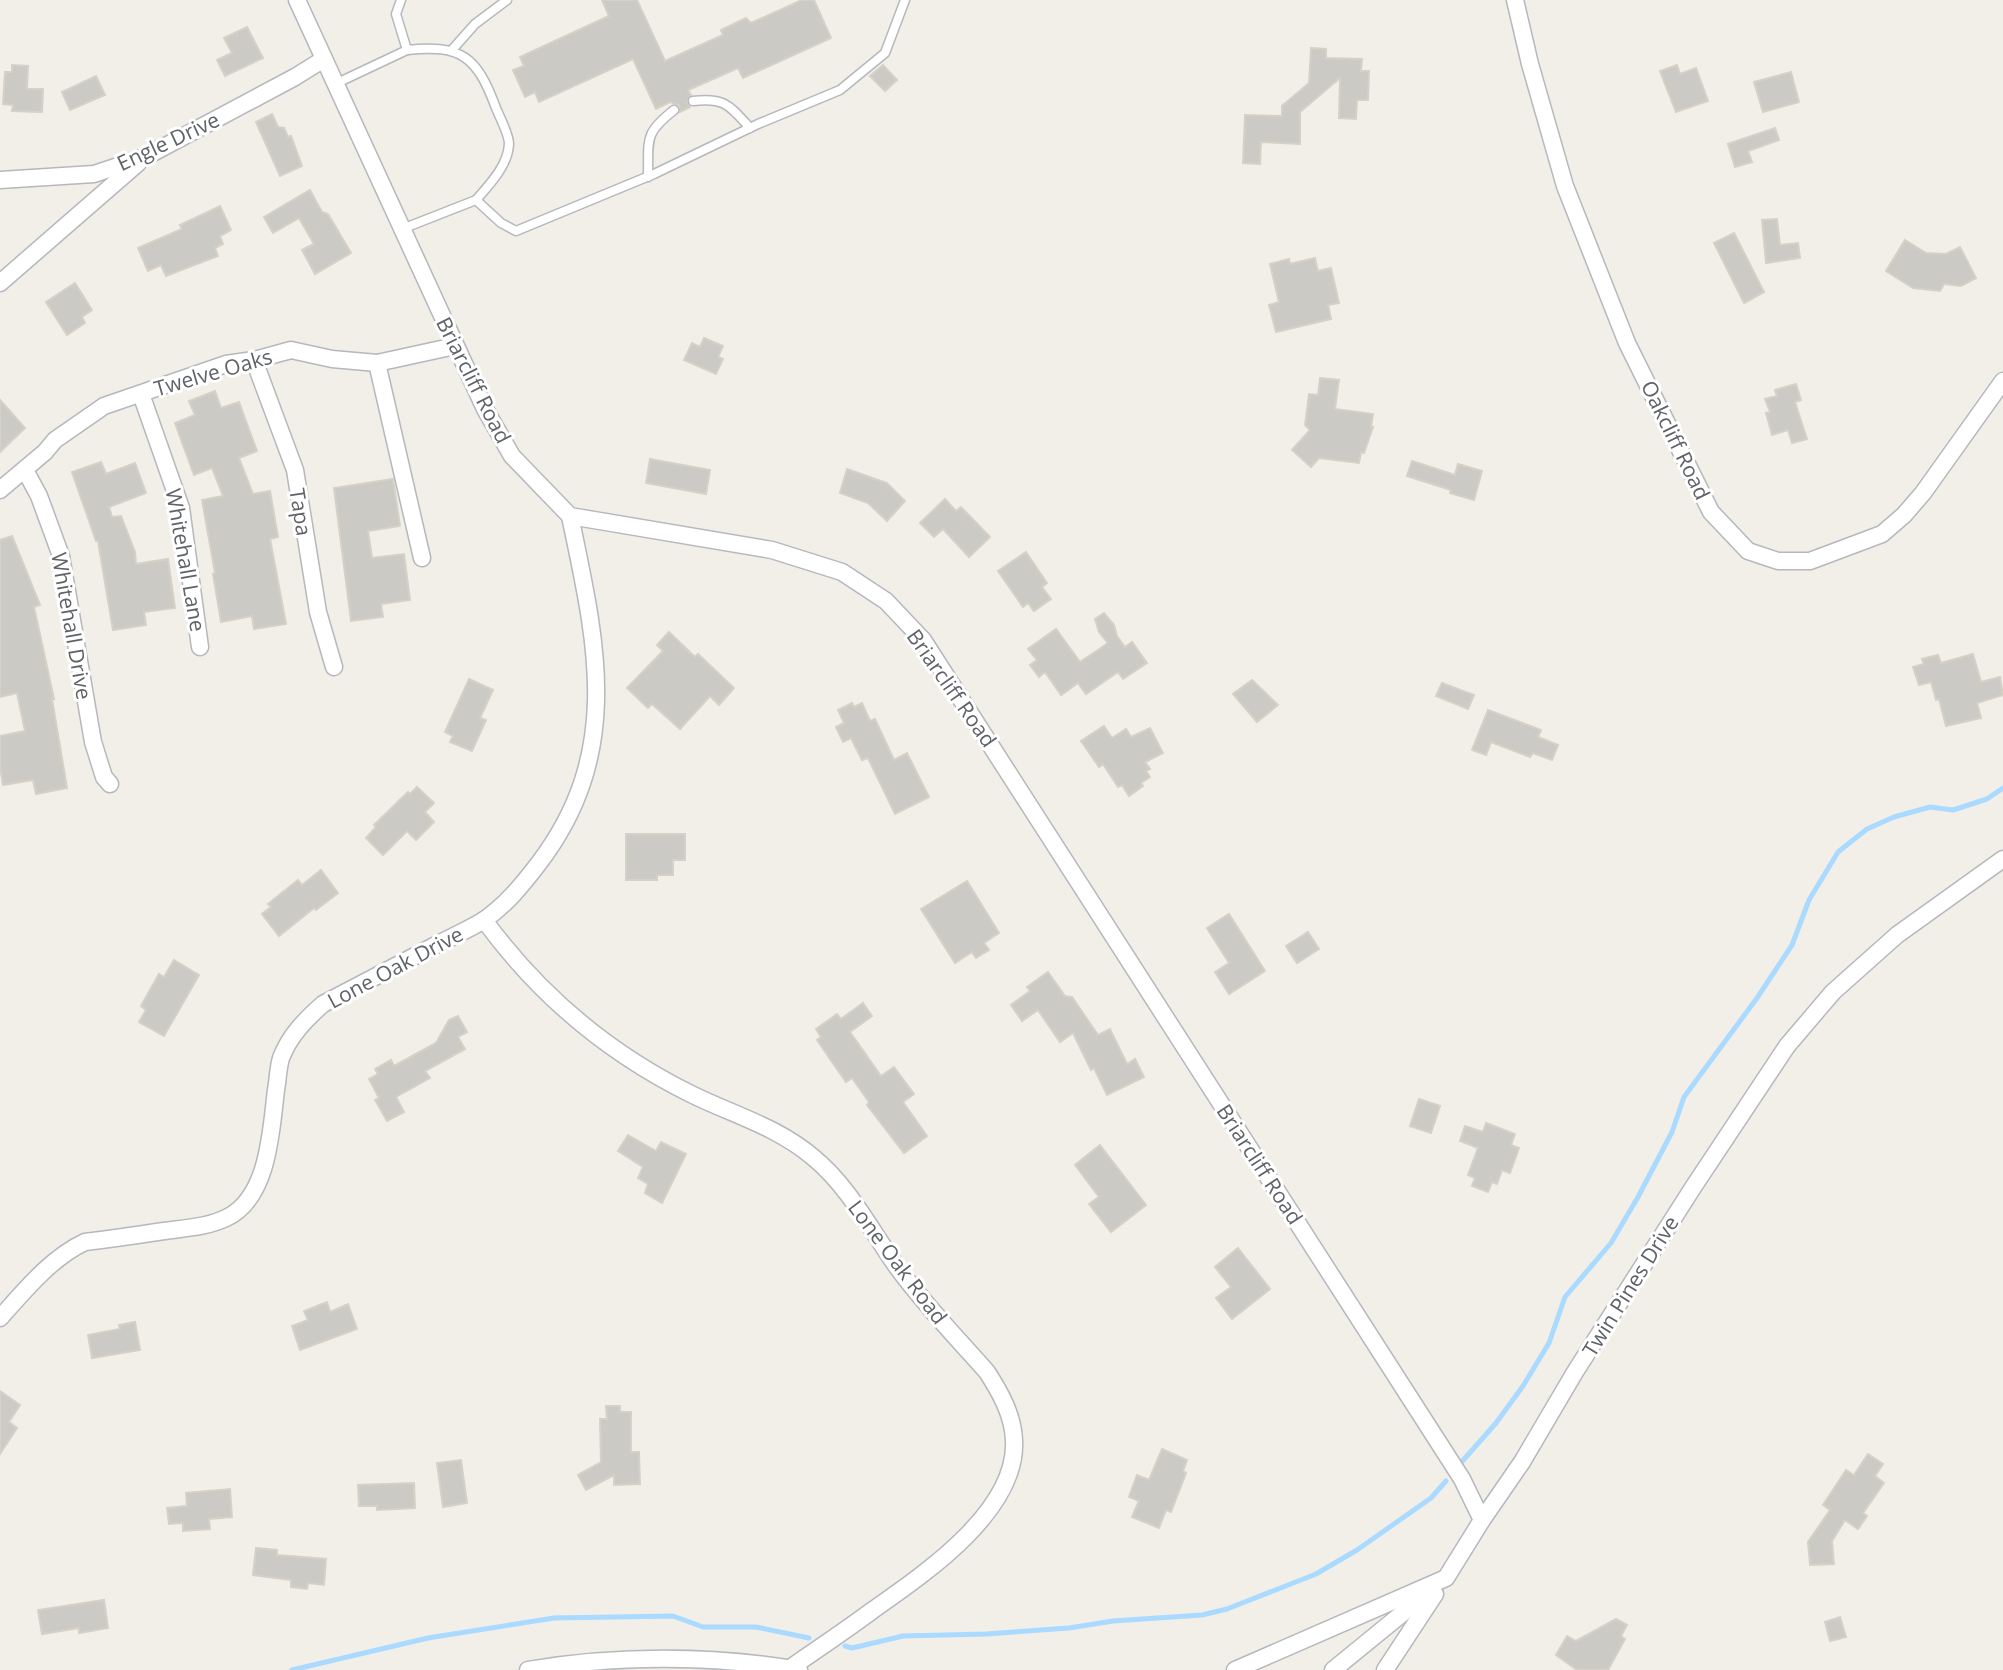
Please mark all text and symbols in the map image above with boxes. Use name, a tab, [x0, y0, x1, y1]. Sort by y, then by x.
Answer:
street label: Engle Drive	[112, 105, 224, 177]
street label: Briarcliff Road	[430, 312, 518, 448]
street label: Twelve Oaks	[151, 342, 275, 402]
street label: Oakcliff Road	[1635, 376, 1717, 504]
street label: Whitehall Lane	[160, 486, 212, 634]
street label: Tapa	[283, 486, 319, 538]
street label: Whitehall Drive	[45, 550, 99, 702]
street label: Briarcliff Road	[901, 623, 1003, 753]
street label: Lone Oak Drive	[322, 920, 468, 1014]
street label: Briarcliff Road	[1211, 1098, 1309, 1230]
street label: Lone Oak Road	[842, 1194, 954, 1330]
street label: Twin Pines Drive	[1575, 1210, 1685, 1362]

